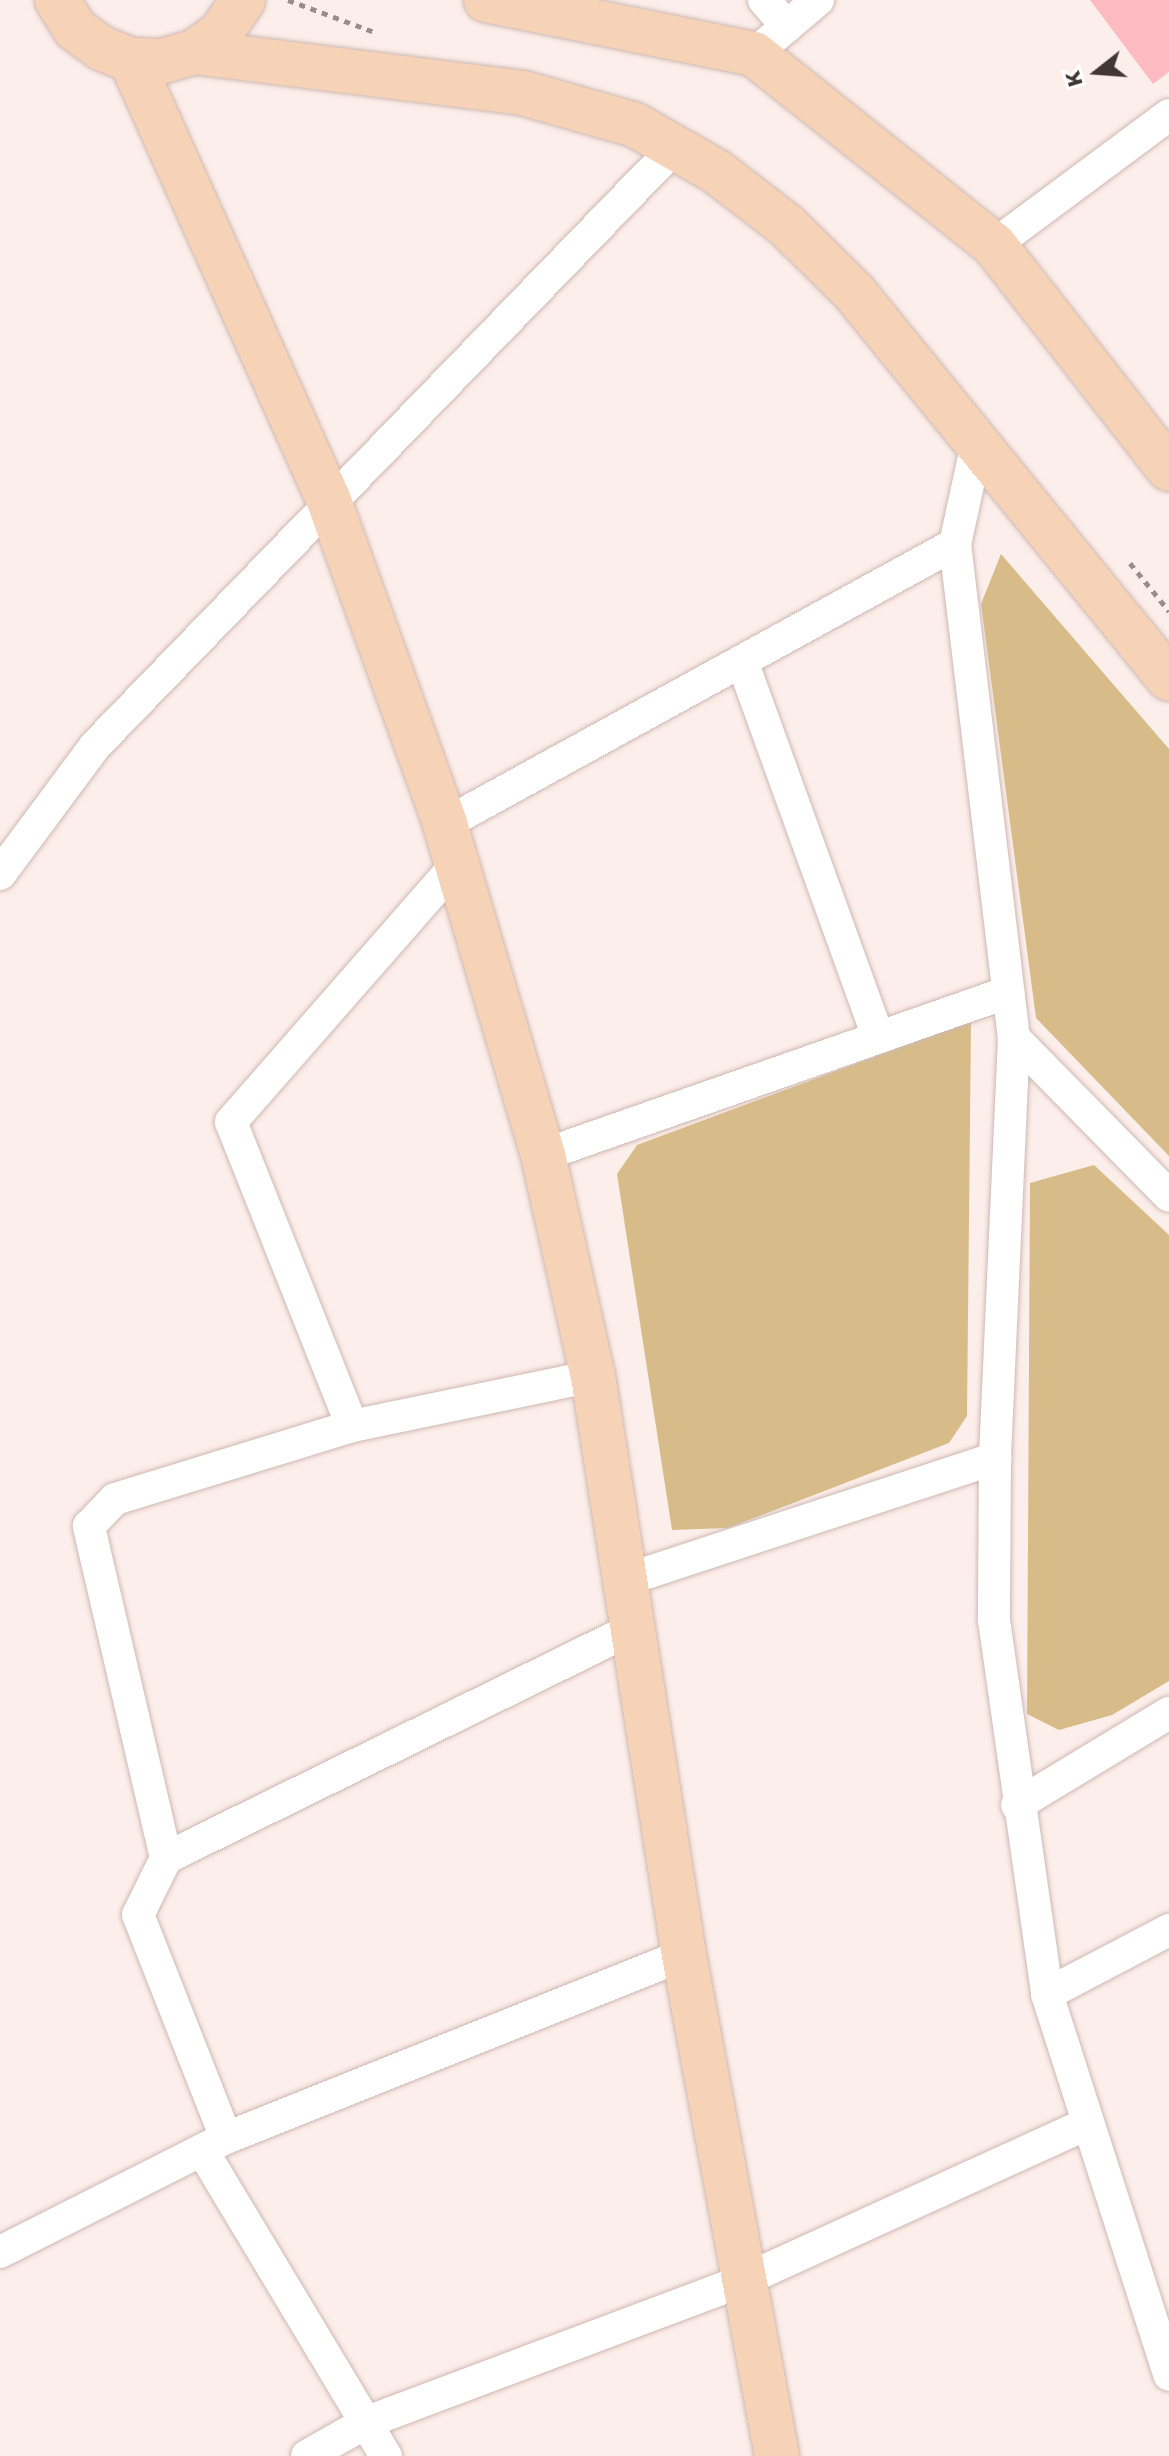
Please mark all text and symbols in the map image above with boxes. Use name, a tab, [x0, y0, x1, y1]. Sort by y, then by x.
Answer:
north arrow	[1057, 32, 1137, 112]
text: K	[1059, 68, 1088, 90]

